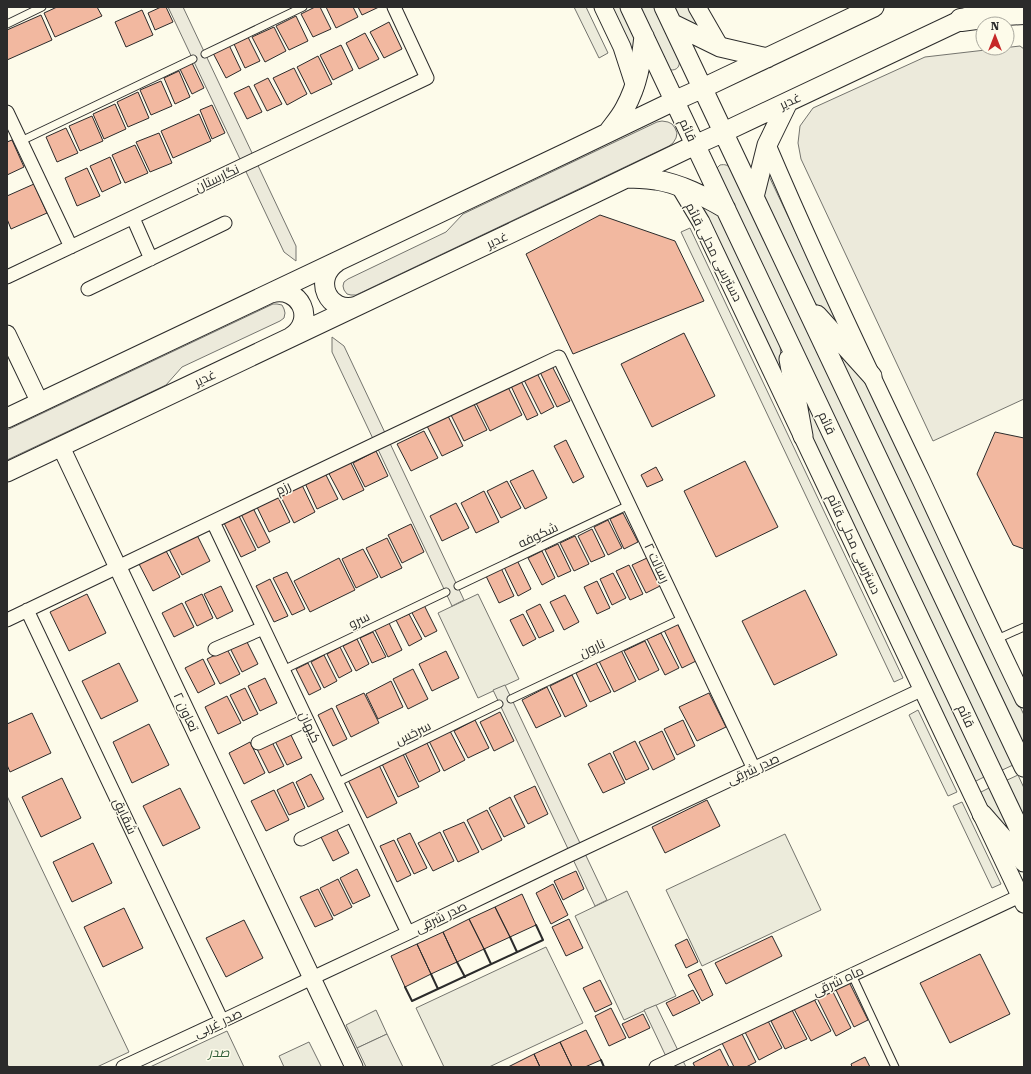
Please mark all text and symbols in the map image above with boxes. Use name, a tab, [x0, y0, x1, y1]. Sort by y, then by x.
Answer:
north arrow	[975, 16, 1015, 56]
text: N	[991, 20, 1000, 33]
street label: غدیر	[776, 90, 803, 113]
street label: قائم	[674, 116, 700, 145]
street label: نگارستان	[193, 161, 241, 195]
street label: دسترسی محلی قائم	[681, 200, 745, 305]
street label: غدیر	[483, 229, 510, 252]
street label: غدیر	[191, 367, 218, 390]
street label: قائم	[813, 409, 839, 438]
street label: رزم	[273, 478, 294, 500]
street label: دسترسی محلی قائم	[822, 491, 884, 597]
street label: شکوفه	[516, 519, 560, 551]
street label: رسالت ۲	[641, 541, 673, 585]
street label: سرو	[346, 609, 372, 631]
street label: نارون	[577, 636, 607, 660]
street label: تعاون ۲	[170, 690, 202, 734]
street label: قائم	[952, 702, 978, 731]
street label: کیهان	[296, 709, 324, 745]
street label: سرخس	[393, 718, 433, 748]
street label: صدر شرقی	[725, 750, 781, 788]
street label: شقایق	[110, 796, 140, 836]
street label: صدر شرقی	[413, 898, 469, 936]
street label: ماه شرقی	[810, 963, 866, 999]
street label: صدر غربی	[192, 1005, 244, 1041]
park label: صدر	[206, 1045, 230, 1060]

